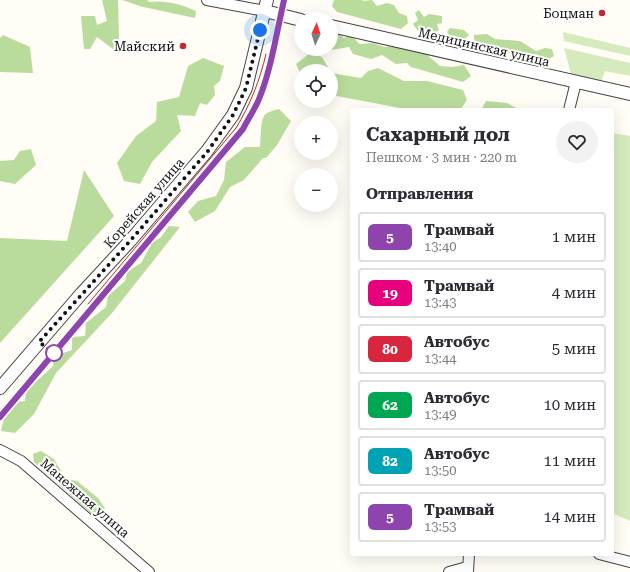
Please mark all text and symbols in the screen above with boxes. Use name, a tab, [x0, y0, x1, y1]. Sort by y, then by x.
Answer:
place label: Боцман	[543, 6, 594, 21]
marker: Боцман	[597, 8, 607, 18]
north arrow	[294, 12, 338, 56]
map controls	[294, 12, 338, 212]
your location	[250, 20, 270, 40]
street label: Медицинская улица	[417, 25, 551, 69]
place label: Майский	[114, 39, 175, 54]
marker: Майский	[178, 41, 188, 51]
button: locate	[294, 64, 338, 108]
button: +	[294, 116, 338, 160]
button: heart	[556, 121, 598, 163]
text: Сахарный дол	[366, 123, 510, 146]
text: Пешком · 3 мин · 220 m	[366, 150, 517, 165]
street label: Корейская улица	[101, 155, 187, 251]
button: −	[294, 168, 338, 212]
text: Отправления	[366, 185, 473, 203]
text: Трамвай	[424, 221, 494, 239]
text: 1 мин	[552, 228, 596, 246]
text: 5	[386, 229, 394, 245]
text: 13:40	[424, 239, 456, 254]
text: Трамвай	[424, 277, 494, 295]
text: 4 мин	[552, 284, 596, 302]
text: 19	[382, 285, 398, 301]
text: 13:43	[424, 295, 456, 310]
text: Автобус	[424, 333, 490, 351]
text: 5 мин	[552, 340, 596, 358]
text: 80	[382, 341, 398, 357]
unlabelled marker	[45, 344, 63, 362]
text: 13:44	[424, 351, 456, 366]
text: Автобус	[424, 389, 490, 407]
text: 10 мин	[543, 396, 596, 414]
text: 62	[382, 397, 398, 413]
text: 13:49	[424, 407, 456, 422]
text: Автобус	[424, 445, 490, 463]
text: 11 мин	[543, 452, 596, 470]
text: 82	[382, 453, 398, 469]
street label: Манежная улица	[38, 455, 132, 541]
text: 13:50	[424, 463, 456, 478]
text: Трамвай	[424, 501, 494, 519]
text: 14 мин	[543, 508, 596, 526]
text: 5	[386, 509, 394, 525]
text: 13:53	[424, 519, 456, 534]

